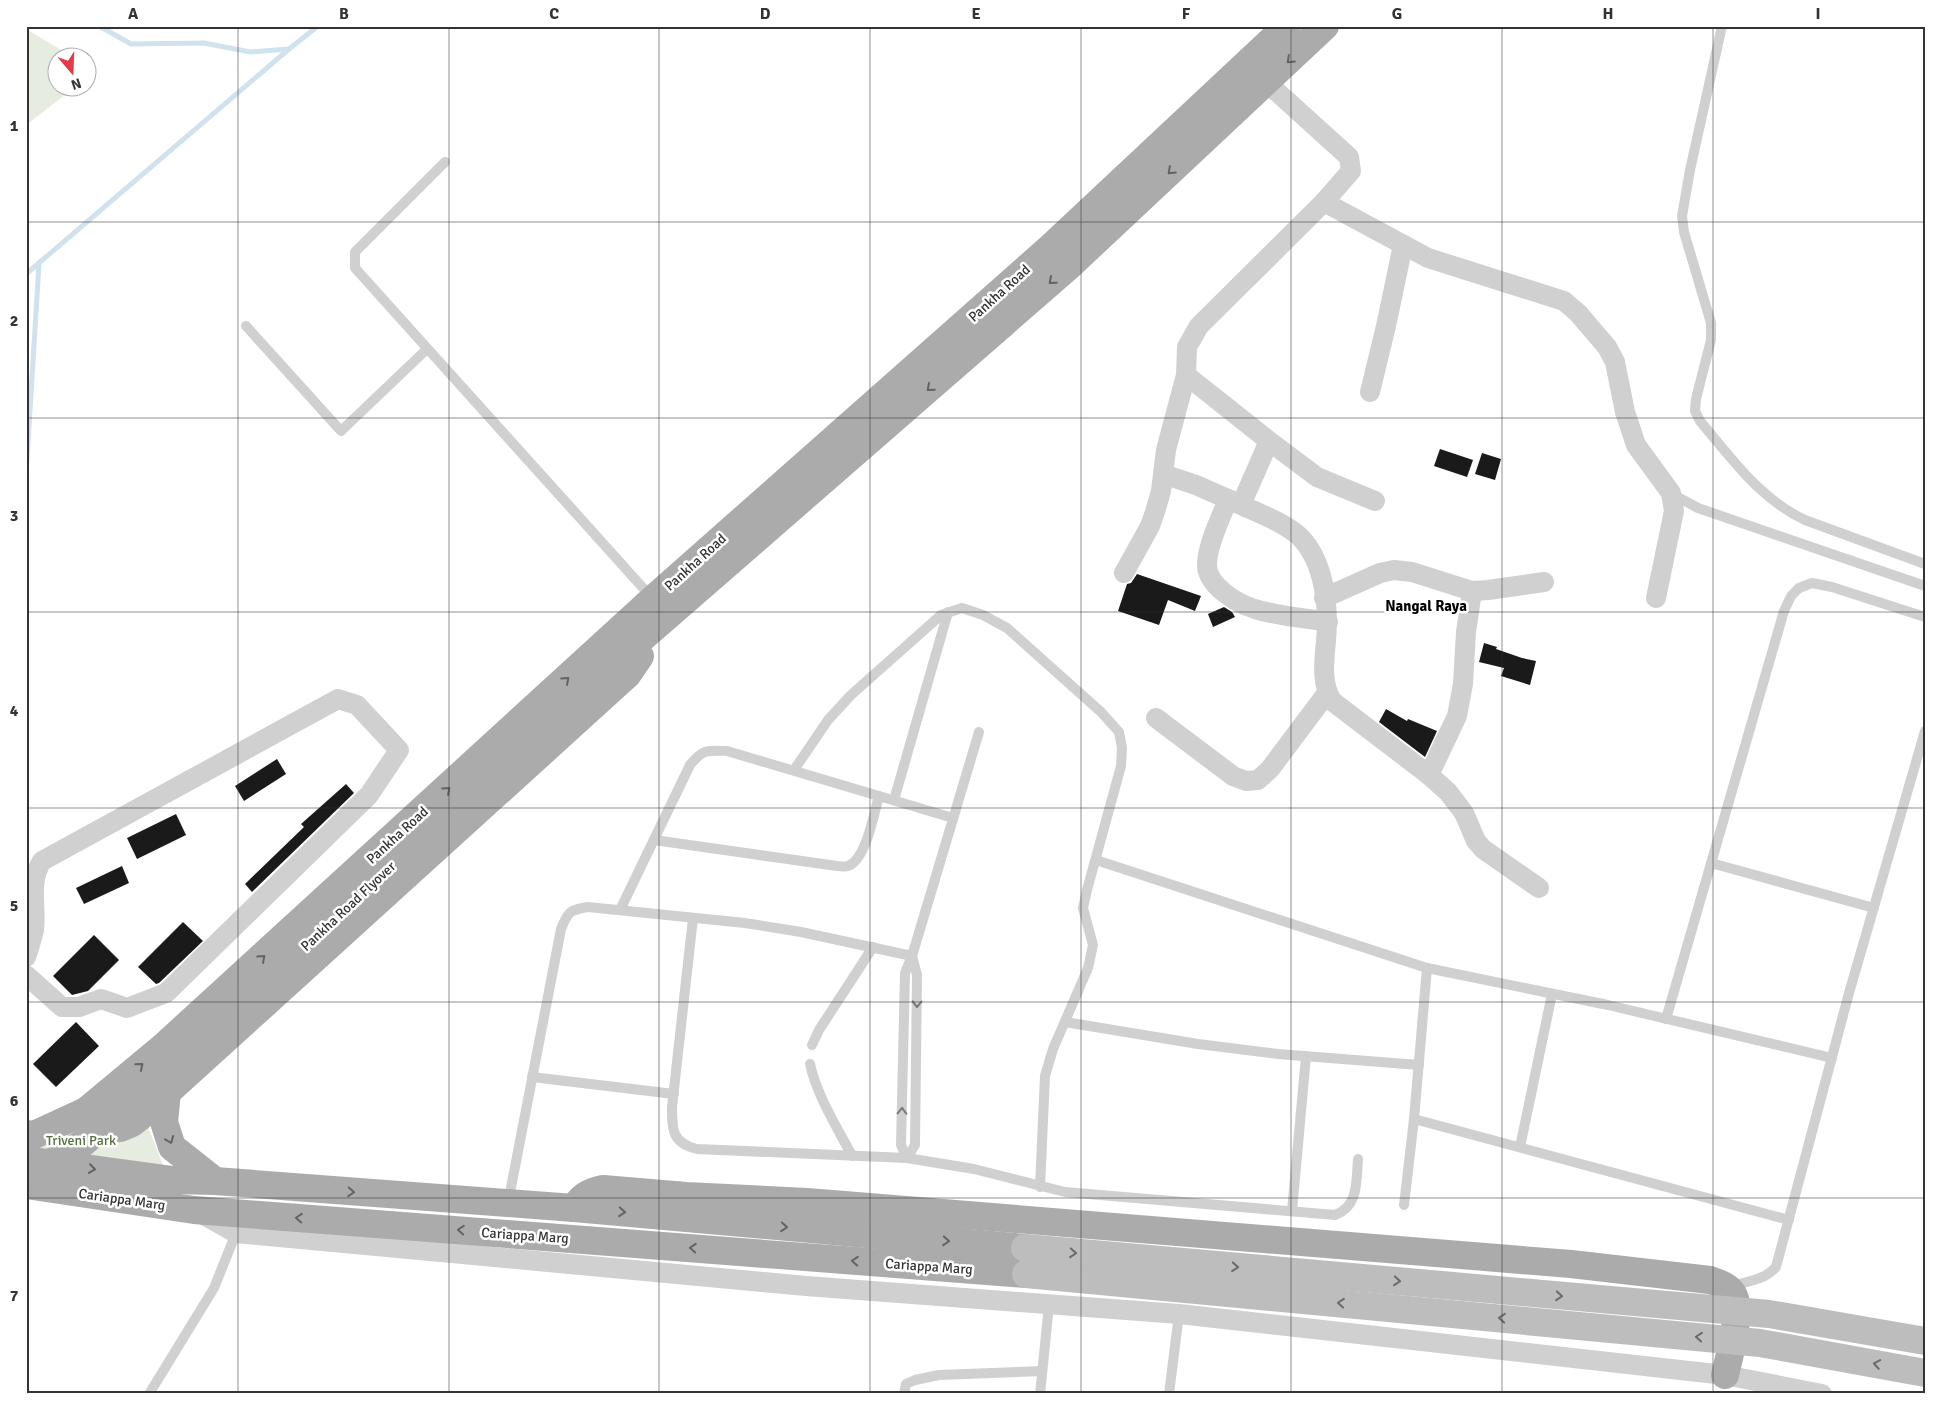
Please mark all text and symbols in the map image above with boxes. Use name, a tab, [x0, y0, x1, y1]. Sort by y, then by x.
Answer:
text: A	[128, 4, 139, 24]
text: B	[339, 4, 349, 24]
text: C	[549, 4, 559, 24]
text: D	[760, 4, 771, 24]
text: E	[971, 4, 981, 24]
text: F	[1182, 4, 1191, 24]
text: G	[1392, 4, 1402, 24]
text: H	[1603, 4, 1613, 24]
text: I	[1815, 4, 1821, 24]
north arrow	[48, 48, 98, 98]
one-way arrow	[1286, 54, 1295, 63]
text: N	[69, 74, 83, 93]
text: 1	[10, 116, 19, 136]
one-way arrow	[1168, 165, 1177, 174]
street label: Pankha Road	[965, 261, 1034, 326]
one-way arrow	[1048, 276, 1057, 285]
text: 2	[10, 311, 18, 331]
one-way arrow	[926, 383, 935, 392]
text: 3	[10, 506, 18, 526]
street label: Pankha Road	[661, 530, 730, 595]
district label: Nangal Raya	[1385, 597, 1467, 615]
one-way arrow	[561, 677, 570, 686]
text: 4	[10, 701, 19, 721]
one-way arrow	[441, 786, 450, 795]
street label: Pankha Road	[363, 803, 432, 868]
street label: Pankha Road Flyover	[297, 858, 400, 955]
text: 5	[10, 896, 18, 916]
one-way arrow	[256, 955, 265, 964]
one-way arrow	[912, 1000, 922, 1008]
one-way arrow	[134, 1063, 143, 1071]
text: 6	[10, 1091, 19, 1111]
one-way arrow	[896, 1107, 907, 1115]
park label: Triveni Park	[46, 1132, 116, 1149]
one-way arrow	[164, 1135, 174, 1144]
one-way arrow	[88, 1163, 96, 1174]
street label: Cariappa Marg	[77, 1185, 166, 1214]
one-way arrow	[347, 1186, 355, 1197]
one-way arrow	[618, 1206, 626, 1217]
one-way arrow	[295, 1213, 303, 1224]
one-way arrow	[780, 1221, 788, 1232]
street label: Cariappa Marg	[481, 1224, 569, 1247]
one-way arrow	[457, 1225, 465, 1236]
one-way arrow	[942, 1236, 950, 1247]
one-way arrow	[688, 1243, 696, 1254]
one-way arrow	[1070, 1247, 1078, 1258]
one-way arrow	[851, 1255, 859, 1266]
street label: Cariappa Marg	[885, 1255, 973, 1278]
one-way arrow	[1231, 1261, 1239, 1272]
one-way arrow	[1393, 1276, 1401, 1287]
text: 7	[10, 1286, 19, 1306]
one-way arrow	[1555, 1290, 1563, 1301]
one-way arrow	[1336, 1298, 1344, 1309]
one-way arrow	[1498, 1313, 1506, 1324]
one-way arrow	[1695, 1332, 1703, 1343]
one-way arrow	[1872, 1359, 1881, 1370]

